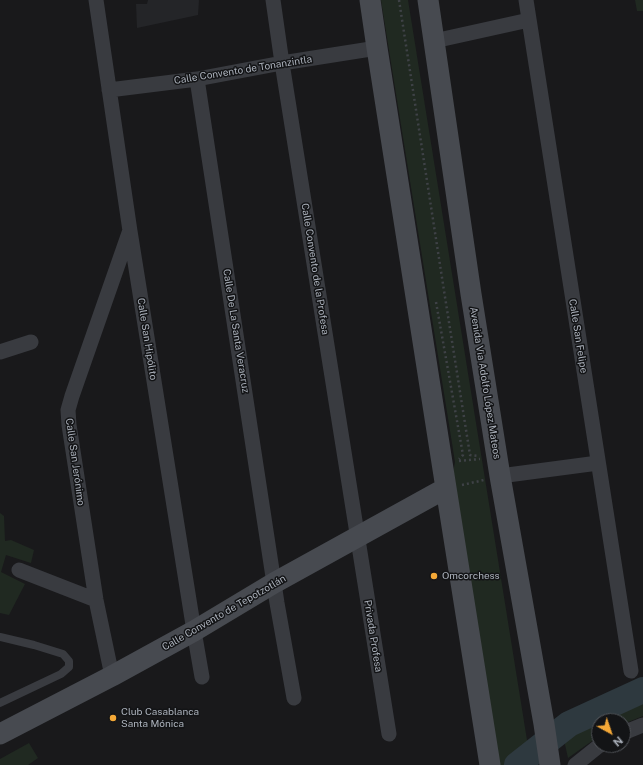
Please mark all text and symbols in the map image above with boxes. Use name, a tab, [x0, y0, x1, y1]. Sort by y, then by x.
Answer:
street label: Calle Convento de Tonanzintla	[173, 53, 313, 87]
street label: Calle Convento de la Profesa	[299, 202, 331, 336]
street label: Calle De La Santa Veracruz	[220, 268, 252, 394]
street label: Calle San Hipólito	[135, 297, 159, 381]
street label: Calle San Felipe	[566, 298, 590, 374]
street label: Avenida Via Adolfo López Mateos	[467, 306, 503, 460]
street label: Calle San Jerónimo	[63, 418, 87, 506]
place label: Omcorchess	[442, 570, 500, 582]
marker: Omcorchess	[429, 571, 439, 581]
street label: Calle Convento de Tepotzotlán	[160, 573, 288, 653]
street label: Privada Profesa	[361, 599, 385, 673]
place label: Club Casablanca Santa Mónica	[121, 706, 199, 730]
marker: Club Casablanca Santa Mónica	[108, 713, 118, 723]
north arrow	[591, 713, 631, 753]
text: N	[611, 734, 625, 749]

